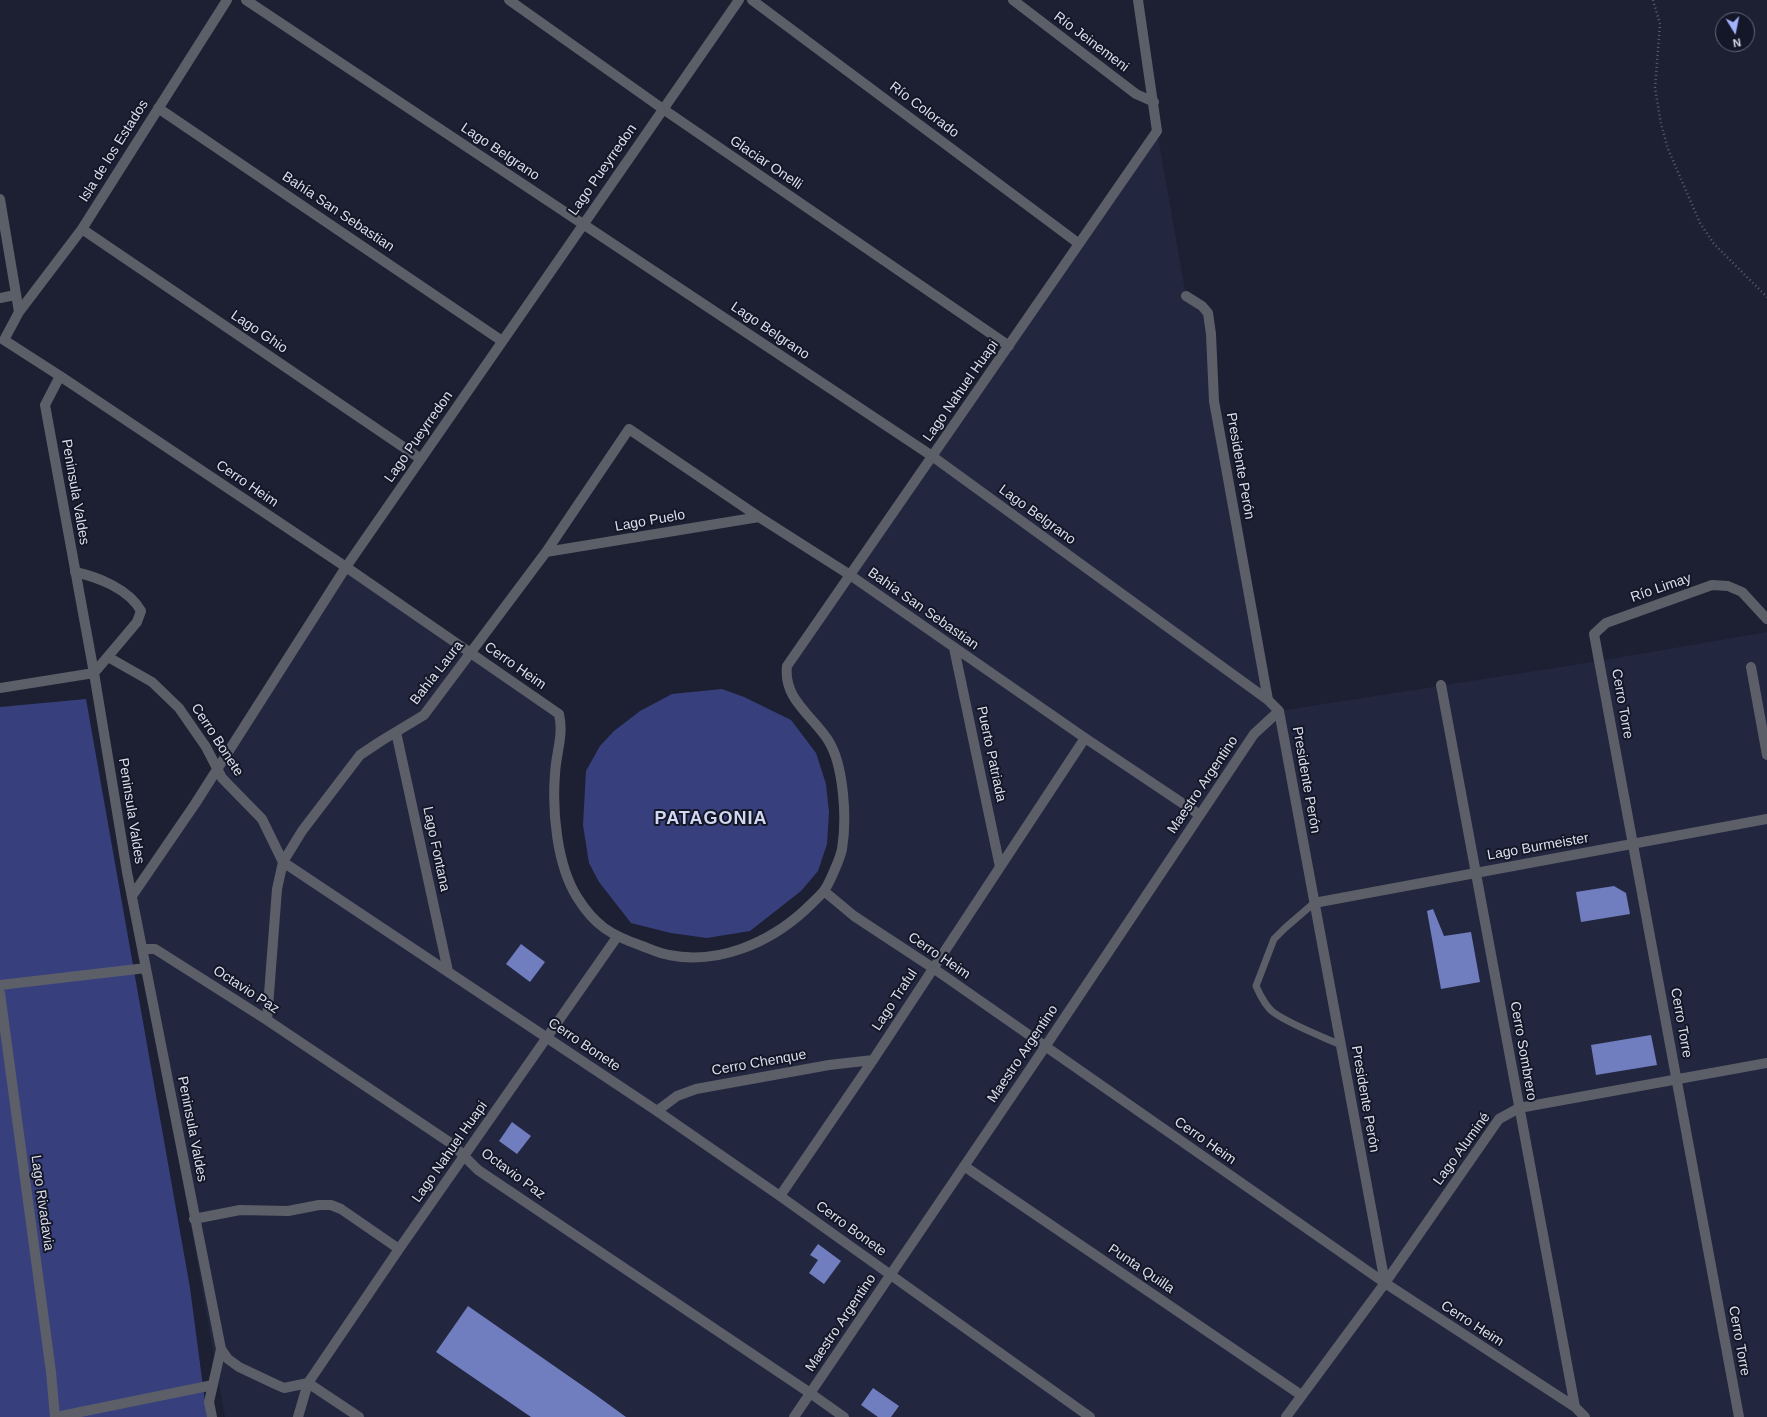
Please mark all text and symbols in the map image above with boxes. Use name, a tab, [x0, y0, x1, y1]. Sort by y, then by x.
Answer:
street label: Río Jeinemeni	[1050, 8, 1132, 76]
north arrow	[1715, 12, 1755, 52]
text: N	[1732, 36, 1742, 49]
street label: Río Colorado	[886, 78, 962, 142]
street label: Isla de los Estados	[76, 97, 152, 205]
street label: Lago Belgrano	[458, 120, 542, 184]
street label: Lago Pueyrredon	[565, 121, 641, 219]
street label: Glaciar Onelli	[726, 133, 806, 193]
street label: Bahía San Sebastian	[279, 168, 397, 256]
street label: Lago Belgrano	[728, 299, 812, 363]
street label: Lago Ghio	[228, 307, 290, 357]
street label: Lago Nahuel Huapi	[920, 337, 1002, 445]
street label: Lago Pueyrredon	[381, 388, 457, 486]
street label: Presidente Perón	[1222, 411, 1258, 521]
street label: Peninsula Valdes	[57, 438, 93, 546]
street label: Cerro Heim	[213, 457, 281, 511]
street label: Lago Belgrano	[995, 481, 1079, 549]
street label: Lago Puelo	[614, 507, 686, 535]
street label: Bahía San Sebastian	[864, 564, 982, 654]
street label: Río Limay	[1628, 570, 1694, 606]
street label: Bahía Laura	[407, 638, 467, 708]
street label: Cerro Heim	[481, 639, 549, 693]
street label: Cerro Torre	[1608, 668, 1636, 740]
street label: Cerro Bonete	[187, 701, 247, 779]
street label: Puerto Patriada	[973, 705, 1009, 803]
street label: Presidente Perón	[1288, 725, 1324, 835]
street label: Maestro Argentino	[1164, 733, 1242, 837]
street label: Peninsula Valdes	[114, 757, 148, 865]
street label: Lago Fontana	[419, 805, 453, 893]
district label: PATAGONIA	[655, 808, 767, 830]
street label: Lago Burmeister	[1486, 830, 1590, 864]
street label: Cerro Heim	[905, 929, 973, 983]
street label: Octavio Paz	[210, 962, 282, 1018]
street label: Lago Traful	[869, 966, 921, 1034]
street label: Cerro Torre	[1667, 987, 1695, 1059]
street label: Cerro Sombrero	[1506, 1000, 1540, 1102]
street label: Maestro Argentino	[984, 1002, 1062, 1106]
street label: Cerro Bonete	[545, 1015, 623, 1075]
street label: Presidente Perón	[1347, 1044, 1383, 1154]
street label: Cerro Chenque	[710, 1046, 808, 1080]
street label: Peninsula Valdes	[174, 1075, 210, 1183]
street label: Lago Nahuel Huapi	[409, 1098, 491, 1206]
street label: Lago Aluminé	[1430, 1109, 1494, 1189]
street label: Cerro Heim	[1171, 1114, 1239, 1168]
street label: Octavio Paz	[478, 1145, 548, 1203]
street label: Lago Rivadavia	[27, 1154, 57, 1252]
street label: Cerro Bonete	[812, 1198, 890, 1260]
street label: Punta Quilla	[1105, 1241, 1177, 1297]
street label: Maestro Argentino	[802, 1271, 880, 1375]
street label: Cerro Heim	[1437, 1297, 1507, 1351]
street label: Cerro Torre	[1725, 1305, 1753, 1377]

